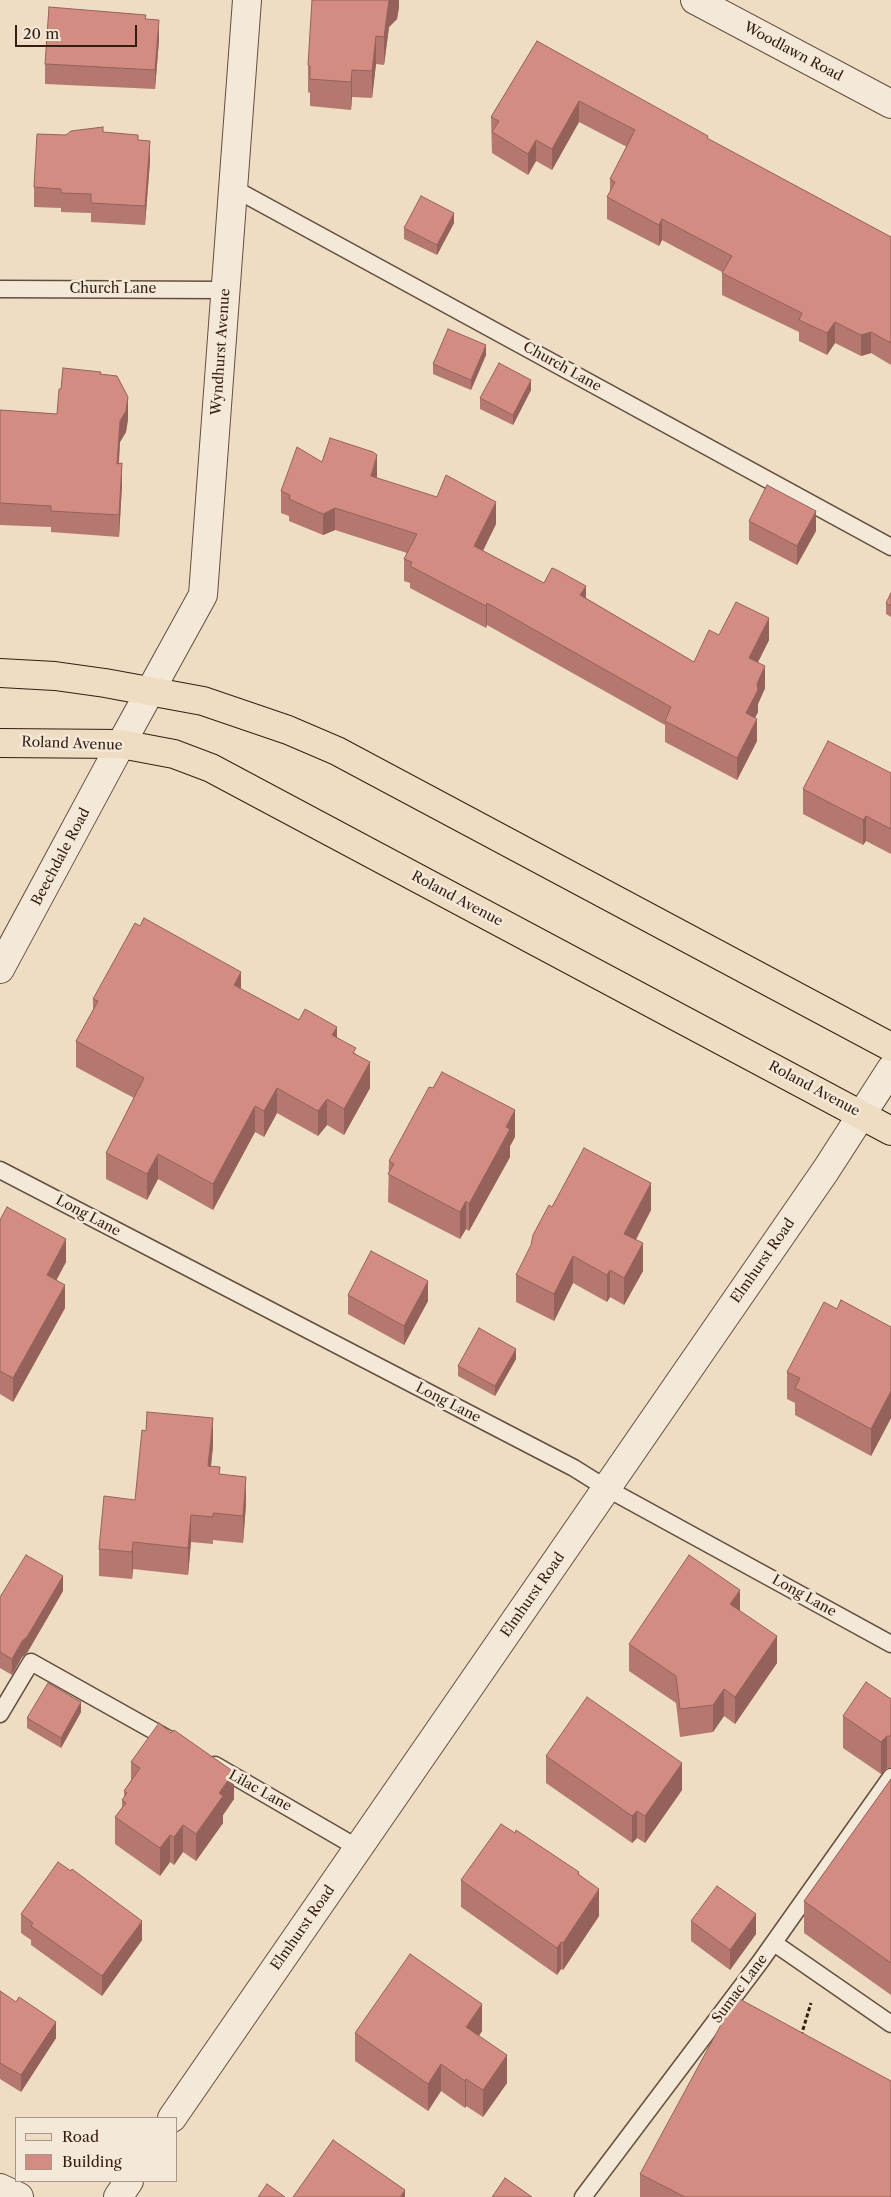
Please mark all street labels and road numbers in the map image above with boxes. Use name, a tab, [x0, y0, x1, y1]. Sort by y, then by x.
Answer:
street label: Woodlawn Road	[741, 19, 845, 85]
street label: Church Lane	[70, 281, 156, 297]
street label: Wyndhurst Avenue	[208, 288, 234, 416]
street label: Church Lane	[520, 339, 604, 395]
street label: Roland Avenue	[21, 734, 123, 754]
street label: Beechdale Road	[28, 805, 94, 909]
street label: Roland Avenue	[408, 868, 506, 930]
street label: Roland Avenue	[765, 1058, 863, 1120]
street label: Long Lane	[53, 1192, 123, 1240]
street label: Elmhurst Road	[728, 1215, 798, 1307]
street label: Long Lane	[413, 1379, 483, 1427]
street label: Elmhurst Road	[498, 1549, 568, 1641]
street label: Long Lane	[769, 1571, 839, 1621]
street label: Lilac Lane	[226, 1767, 294, 1815]
street label: Elmhurst Road	[268, 1882, 338, 1974]
street label: Sumac Lane	[709, 1951, 771, 2027]

